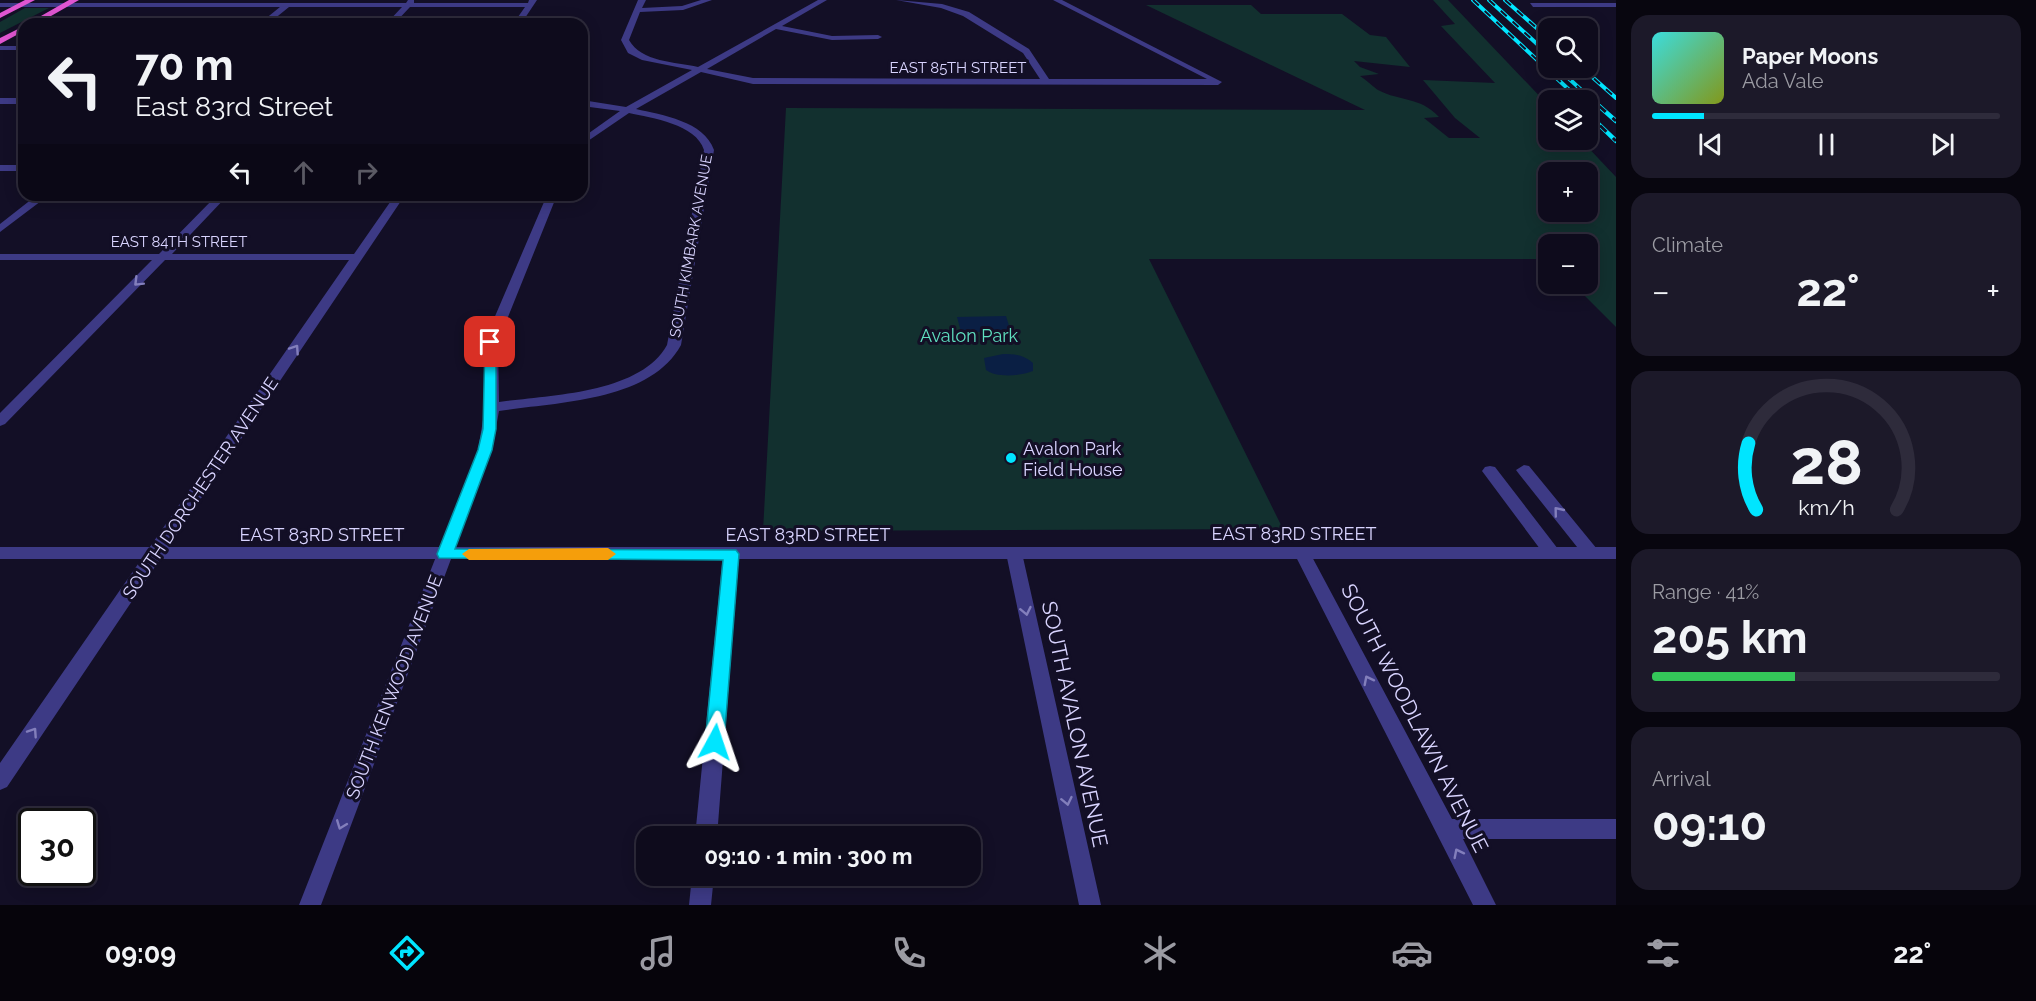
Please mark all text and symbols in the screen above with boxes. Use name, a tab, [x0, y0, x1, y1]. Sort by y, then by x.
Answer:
map controls	[1538, 18, 1598, 294]
button: search	[1538, 18, 1598, 78]
text: 70 m	[135, 41, 234, 90]
icon: left	[36, 42, 114, 120]
text: Paper Moons	[1742, 43, 1878, 69]
street label: EAST 85TH STREET	[890, 59, 1026, 77]
text: Ada Vale	[1742, 69, 1824, 93]
button: layers	[1538, 90, 1598, 150]
text: East 83rd Street	[135, 91, 333, 122]
icon: previous	[1694, 128, 1727, 161]
icon: pause	[1810, 128, 1843, 161]
icon: next	[1926, 128, 1959, 161]
street label: SOUTH KIMBARK AVENUE	[666, 153, 716, 339]
icon: left	[224, 156, 257, 189]
icon: ahead	[287, 156, 320, 189]
icon: right	[350, 156, 383, 189]
button: +	[1538, 162, 1598, 222]
street label: EAST 84TH STREET	[111, 233, 247, 251]
text: Climate	[1652, 233, 1723, 257]
button: −	[1538, 234, 1598, 294]
text: 22°	[1796, 264, 1860, 317]
text: −	[1652, 272, 1670, 311]
text: +	[1986, 272, 2000, 311]
one-way arrow	[134, 274, 145, 285]
pin	[464, 316, 515, 367]
icon: arrive	[473, 325, 506, 358]
park label: Avalon Park	[920, 325, 1019, 346]
one-way arrow	[288, 345, 299, 356]
street label: SOUTH DORCHESTER AVENUE	[118, 373, 282, 603]
text: 28	[1790, 425, 1862, 499]
place label: Avalon Park Field House	[1023, 438, 1123, 480]
marker: Avalon Park Field House	[1004, 451, 1018, 465]
text: km/h	[1798, 495, 1854, 520]
one-way arrow	[1554, 507, 1565, 518]
street label: EAST 83RD STREET	[1212, 523, 1376, 544]
street label: EAST 83RD STREET	[240, 524, 404, 545]
street label: EAST 83RD STREET	[726, 524, 890, 545]
street label: SOUTH KENWOOD AVENUE	[341, 572, 447, 802]
street label: SOUTH WOODLAWN AVENUE	[1336, 579, 1494, 857]
text: Range · 41%	[1652, 580, 1759, 604]
street label: SOUTH AVALON AVENUE	[1037, 599, 1113, 849]
one-way arrow	[1019, 605, 1032, 615]
text: 205 km	[1652, 611, 1808, 664]
one-way arrow	[1364, 675, 1376, 686]
position arrow	[683, 710, 747, 774]
one-way arrow	[26, 728, 37, 739]
text: Arrival	[1652, 767, 1711, 791]
one-way arrow	[1060, 796, 1073, 806]
text: 09:10	[1652, 798, 1767, 851]
speed limit sign: 30	[18, 808, 96, 886]
one-way arrow	[336, 819, 348, 830]
text: 09:10 · 1 min · 300 m	[705, 843, 912, 869]
one-way arrow	[1454, 849, 1465, 859]
icon: directions	[386, 932, 428, 974]
icon: music	[637, 932, 679, 974]
icon: phone	[888, 932, 930, 974]
icon: climate	[1139, 932, 1181, 974]
icon: car	[1391, 932, 1433, 974]
icon: filters	[1642, 932, 1684, 974]
text: 09:09	[105, 938, 176, 969]
text: 22°	[1893, 938, 1931, 969]

